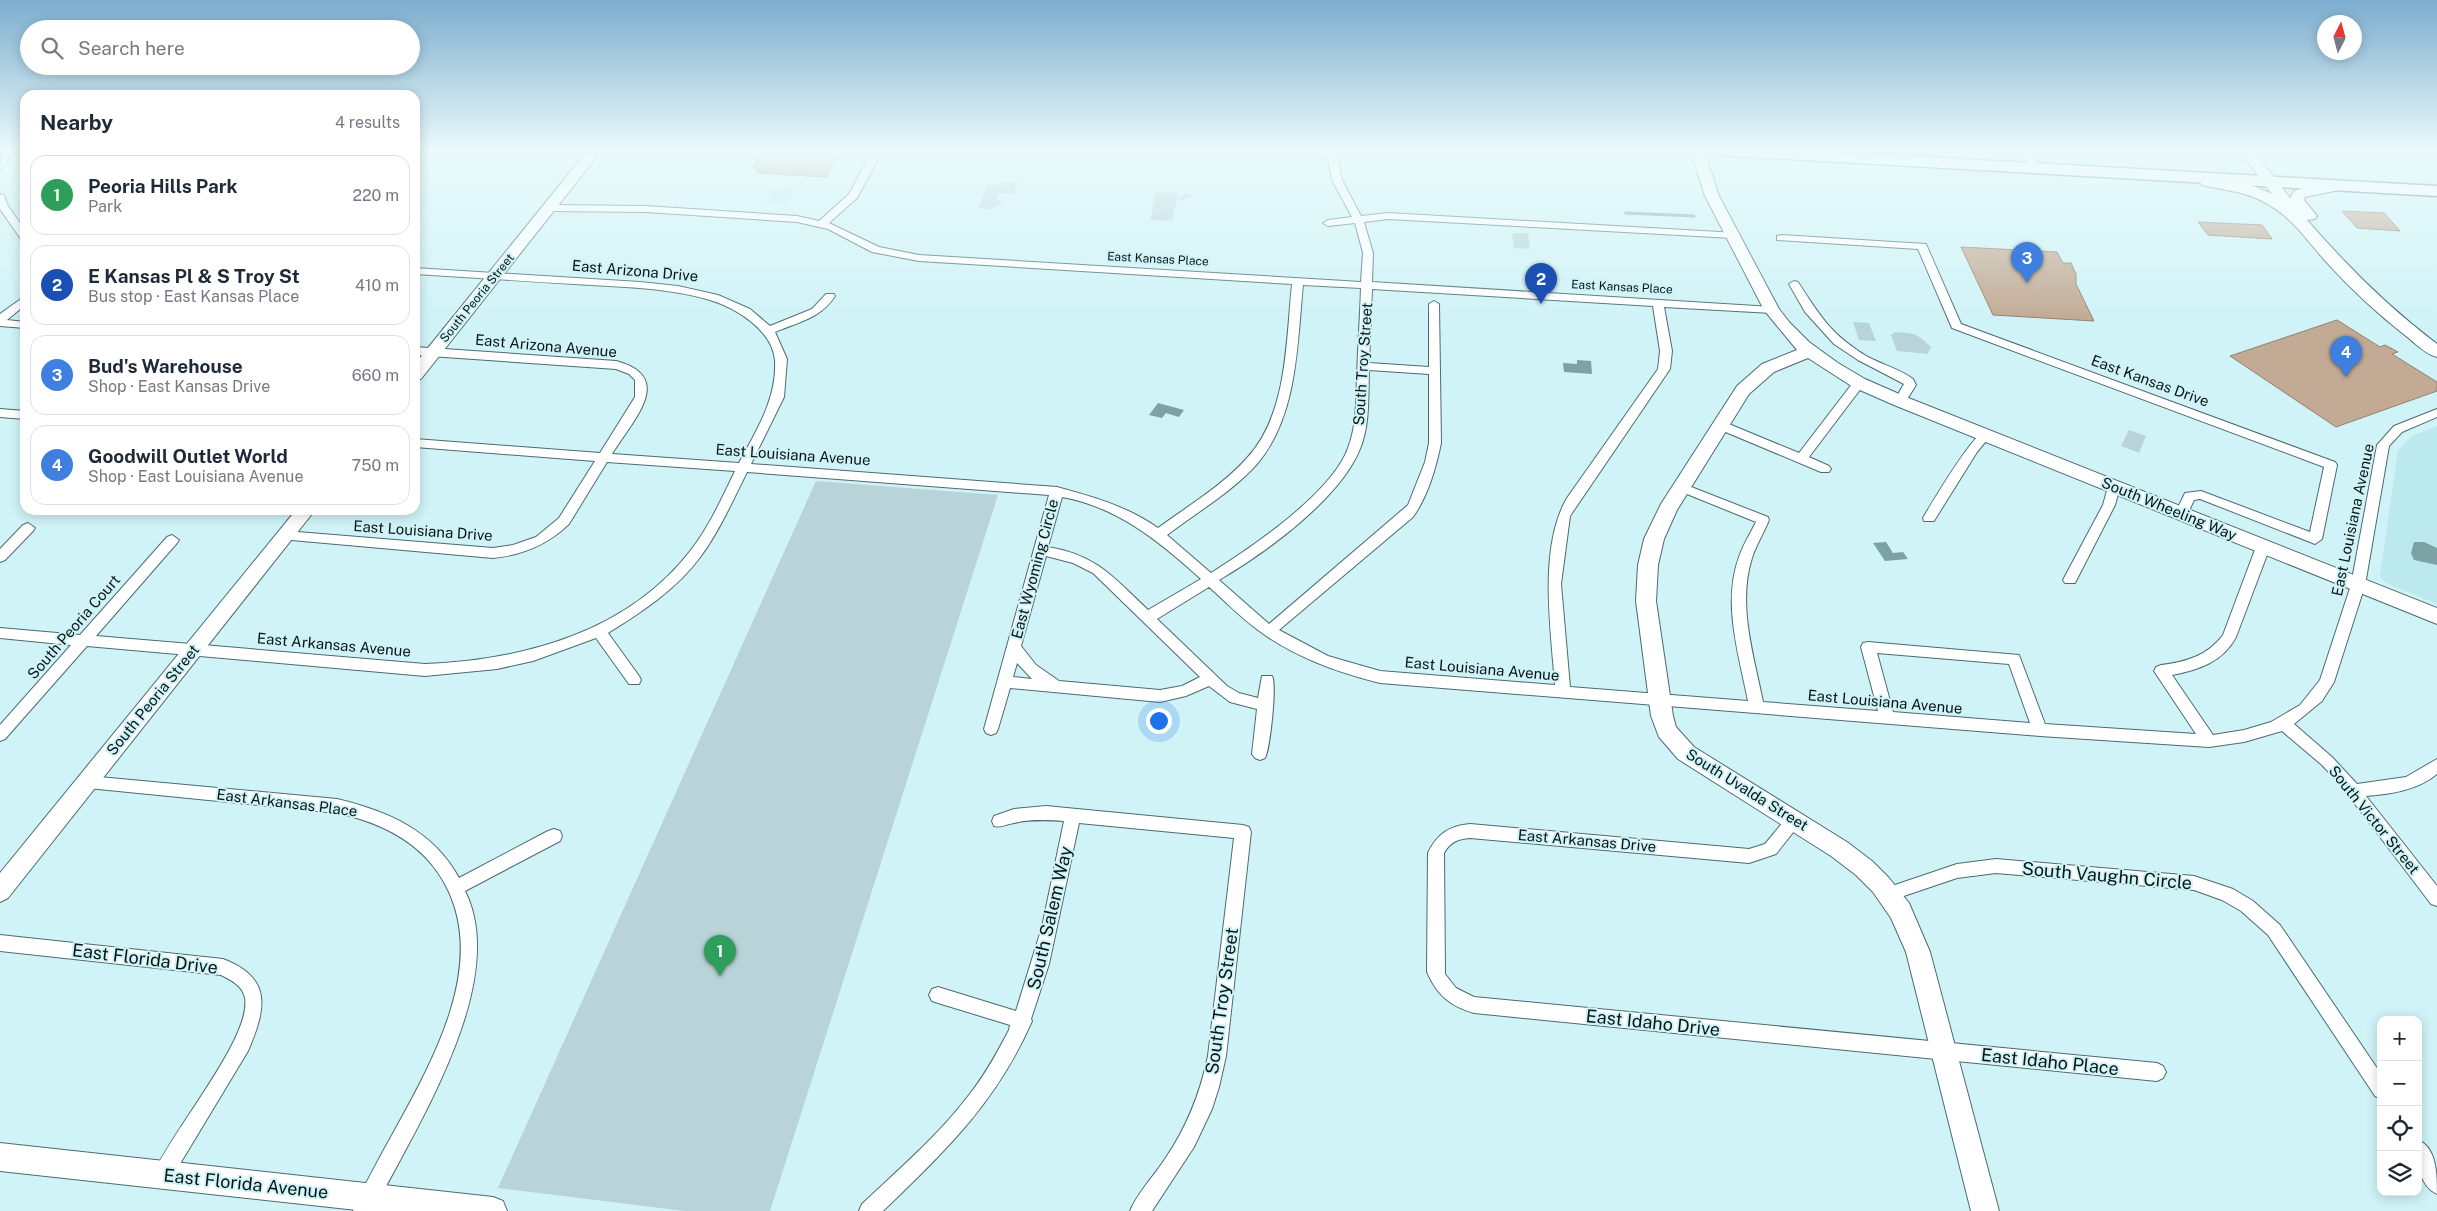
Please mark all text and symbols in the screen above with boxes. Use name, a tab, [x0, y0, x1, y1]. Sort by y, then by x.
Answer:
north arrow	[2317, 15, 2362, 60]
search box	[20, 20, 420, 75]
icon: search	[38, 34, 66, 62]
text: Search here	[78, 37, 185, 59]
text: Nearby	[40, 110, 113, 135]
text: 4 results	[335, 113, 400, 132]
text: Peoria Hills Park	[88, 175, 238, 197]
text: 1	[54, 186, 60, 205]
text: 220 m	[352, 186, 399, 205]
text: Park	[88, 197, 122, 216]
pin: 3	[2011, 242, 2043, 283]
street label: East Kansas Place	[1107, 249, 1209, 269]
street label: South Peoria Street	[437, 251, 517, 345]
street label: East Arizona Drive	[571, 257, 699, 284]
pin: 2	[1525, 263, 1557, 304]
text: E Kansas Pl & S Troy St	[88, 265, 300, 287]
text: 2	[52, 276, 62, 295]
text: 410 m	[355, 276, 399, 295]
street label: East Kansas Place	[1571, 277, 1673, 297]
text: Bus stop · East Kansas Place	[88, 287, 299, 306]
street label: South Troy Street	[1350, 302, 1375, 426]
street label: East Arizona Avenue	[474, 331, 618, 360]
pin: 4	[2330, 336, 2362, 377]
street label: East Kansas Drive	[2089, 351, 2211, 410]
text: Bud's Warehouse	[88, 355, 243, 377]
text: 3	[52, 366, 62, 385]
text: 660 m	[352, 366, 399, 385]
text: Shop · East Kansas Drive	[88, 377, 270, 396]
street label: East Louisiana Avenue	[715, 441, 871, 468]
street label: East Louisiana Avenue	[2328, 442, 2377, 598]
text: Goodwill Outlet World	[88, 445, 288, 467]
text: 4	[52, 456, 62, 475]
text: 750 m	[352, 456, 399, 475]
text: Shop · East Louisiana Avenue	[88, 467, 303, 486]
street label: South Wheeling Way	[2099, 474, 2239, 543]
street label: East Wyoming Circle	[1008, 497, 1061, 640]
street label: East Louisiana Drive	[353, 517, 493, 544]
street label: South Peoria Court	[24, 571, 124, 682]
street label: East Arkansas Avenue	[256, 629, 412, 660]
street label: South Peoria Street	[103, 641, 202, 758]
street label: East Louisiana Avenue	[1404, 653, 1560, 684]
street label: East Louisiana Avenue	[1807, 686, 1963, 717]
your location	[1146, 708, 1172, 734]
street label: South Uvalda Street	[1683, 745, 1811, 834]
street label: South Victor Street	[2326, 762, 2423, 877]
street label: East Arkansas Place	[216, 785, 359, 820]
street label: East Arkansas Drive	[1517, 826, 1657, 855]
street label: South Salem Way	[1023, 844, 1076, 992]
street label: South Vaughn Circle	[2021, 858, 2193, 893]
street label: South Troy Street	[1201, 926, 1242, 1076]
pin: 1	[704, 935, 736, 976]
street label: East Florida Drive	[71, 939, 219, 978]
street label: East Idaho Drive	[1585, 1005, 1721, 1040]
map controls	[2377, 1016, 2422, 1196]
button: +	[2377, 1016, 2422, 1061]
street label: East Idaho Place	[1980, 1044, 2120, 1079]
button: −	[2377, 1061, 2422, 1106]
button: locate	[2377, 1106, 2422, 1151]
button: layers	[2377, 1151, 2422, 1196]
street label: East Florida Avenue	[163, 1164, 329, 1203]

